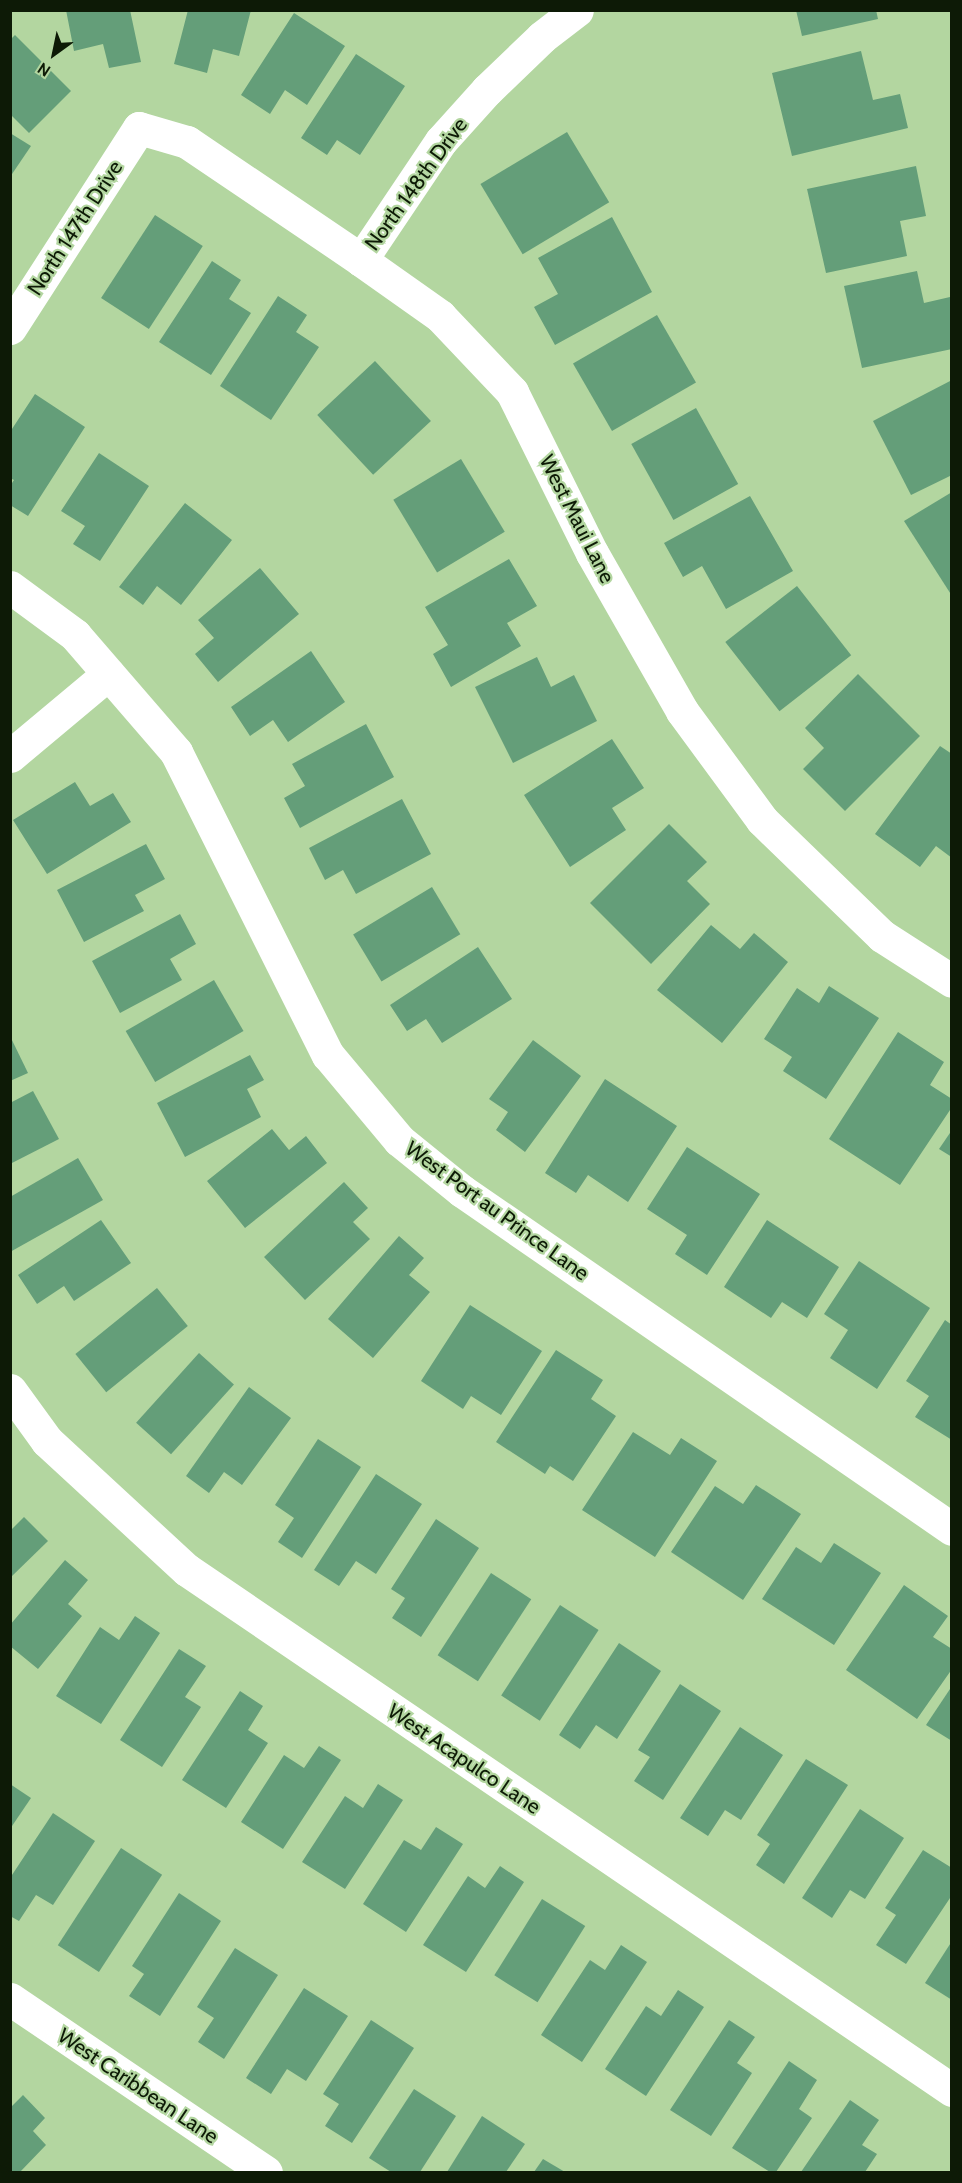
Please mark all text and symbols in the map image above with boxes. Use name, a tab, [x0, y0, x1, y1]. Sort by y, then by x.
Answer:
north arrow	[24, 24, 84, 84]
text: N	[34, 58, 54, 81]
street label: North 148th Drive	[359, 113, 473, 255]
street label: North 147th Drive	[22, 156, 128, 300]
street label: West Maui Lane	[534, 451, 620, 587]
street label: West Port au Prince Lane	[400, 1136, 594, 1286]
street label: West Acapulco Lane	[383, 1699, 545, 1819]
street label: West Caribbean Lane	[53, 2023, 223, 2149]

